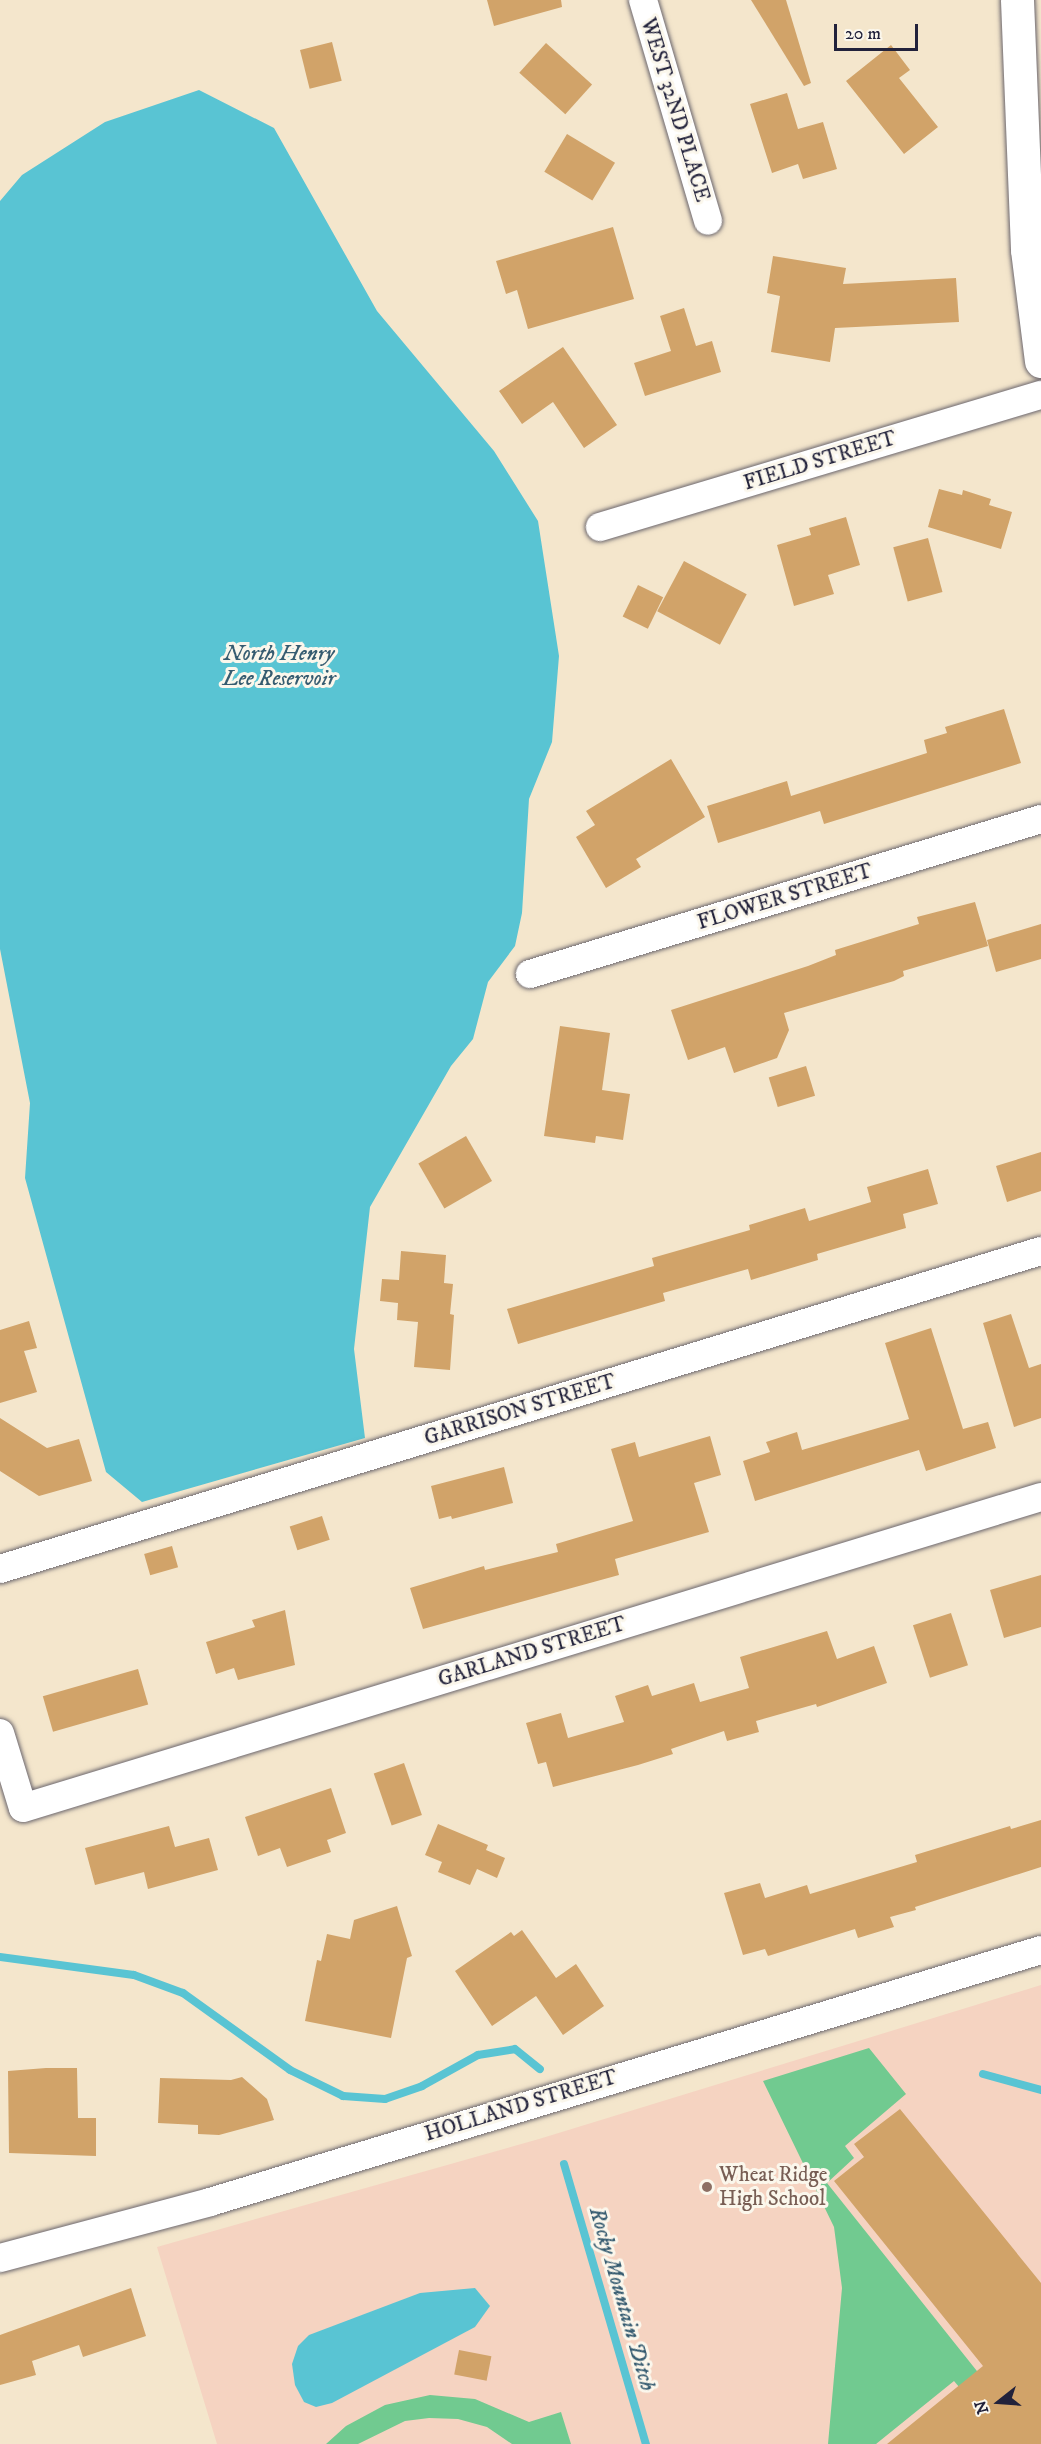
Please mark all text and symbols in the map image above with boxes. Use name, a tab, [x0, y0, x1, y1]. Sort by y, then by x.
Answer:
scale bar	[837, 12, 921, 50]
street label: WEST 32ND PLACE	[635, 15, 715, 205]
text: 20 m	[845, 23, 881, 45]
street label: FIELD STREET	[741, 426, 899, 496]
water label: North Henry Lee Reservoir	[223, 640, 335, 692]
street label: FLOWER STREET	[694, 858, 876, 936]
street label: GARRISON STREET	[421, 1369, 619, 1451]
street label: GARLAND STREET	[435, 1611, 629, 1693]
street label: HOLLAND STREET	[422, 2065, 620, 2147]
place label: Wheat Ridge High School	[719, 2162, 827, 2212]
marker: Wheat Ridge High School	[700, 2180, 714, 2194]
water label: Rocky Mountain Ditch	[583, 2204, 661, 2394]
north arrow	[969, 2372, 1029, 2432]
text: N	[970, 2398, 993, 2416]

